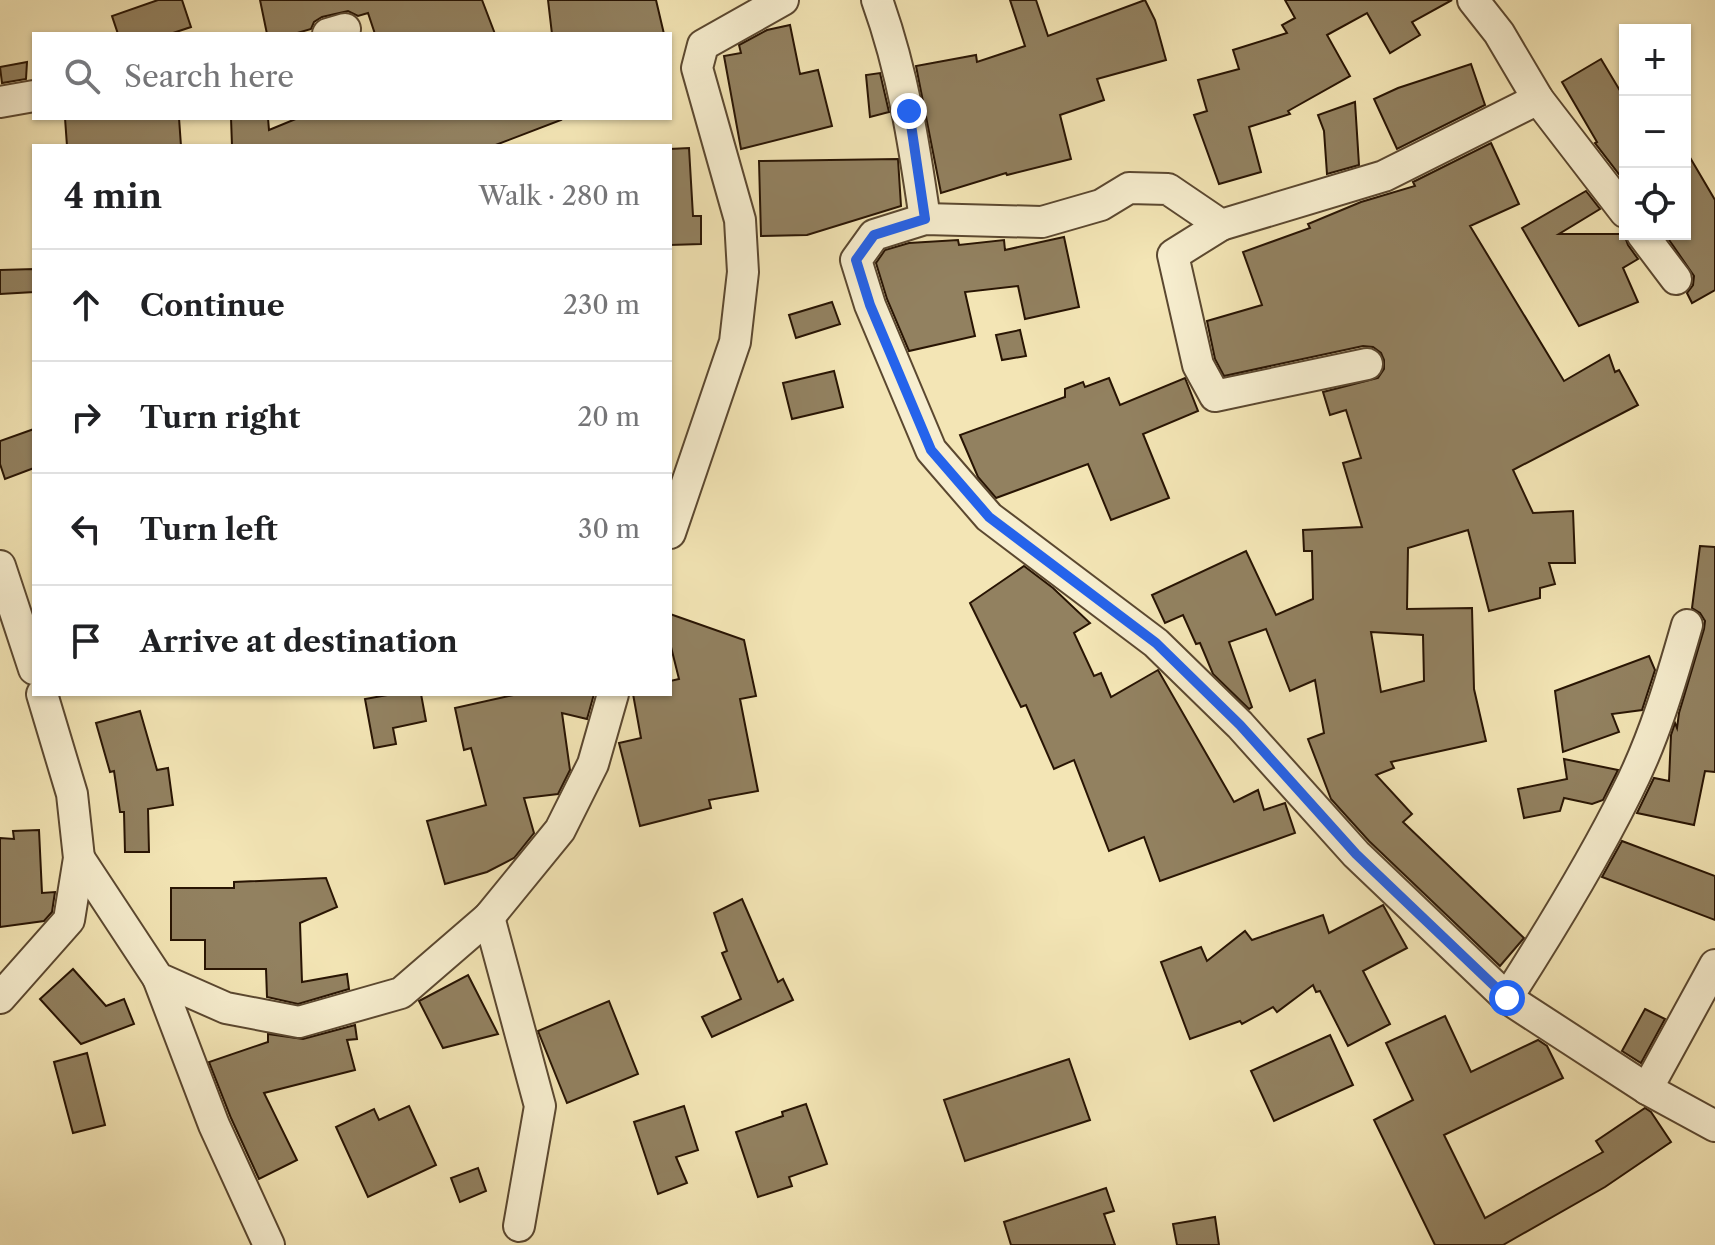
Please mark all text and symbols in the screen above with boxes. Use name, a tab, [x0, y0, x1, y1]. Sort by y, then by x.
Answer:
map controls	[1619, 24, 1691, 240]
button: +	[1619, 24, 1691, 96]
search box	[32, 32, 672, 120]
icon: search	[60, 54, 104, 98]
text: Search here	[124, 58, 294, 95]
route end	[891, 93, 927, 129]
button: −	[1619, 96, 1691, 168]
button: locate	[1619, 168, 1691, 240]
text: 4 min	[64, 175, 162, 217]
text: Walk · 280 m	[479, 180, 640, 212]
icon: ahead	[64, 283, 108, 327]
text: Continue	[140, 287, 285, 324]
text: 230 m	[563, 289, 640, 321]
icon: right	[64, 395, 108, 439]
text: Turn right	[140, 399, 300, 436]
text: 20 m	[577, 401, 640, 433]
icon: left	[64, 507, 108, 551]
text: Turn left	[140, 511, 277, 548]
text: 30 m	[578, 513, 640, 545]
icon: arrive	[64, 619, 108, 663]
text: Arrive at destination	[140, 623, 458, 660]
route start	[1489, 980, 1525, 1016]

